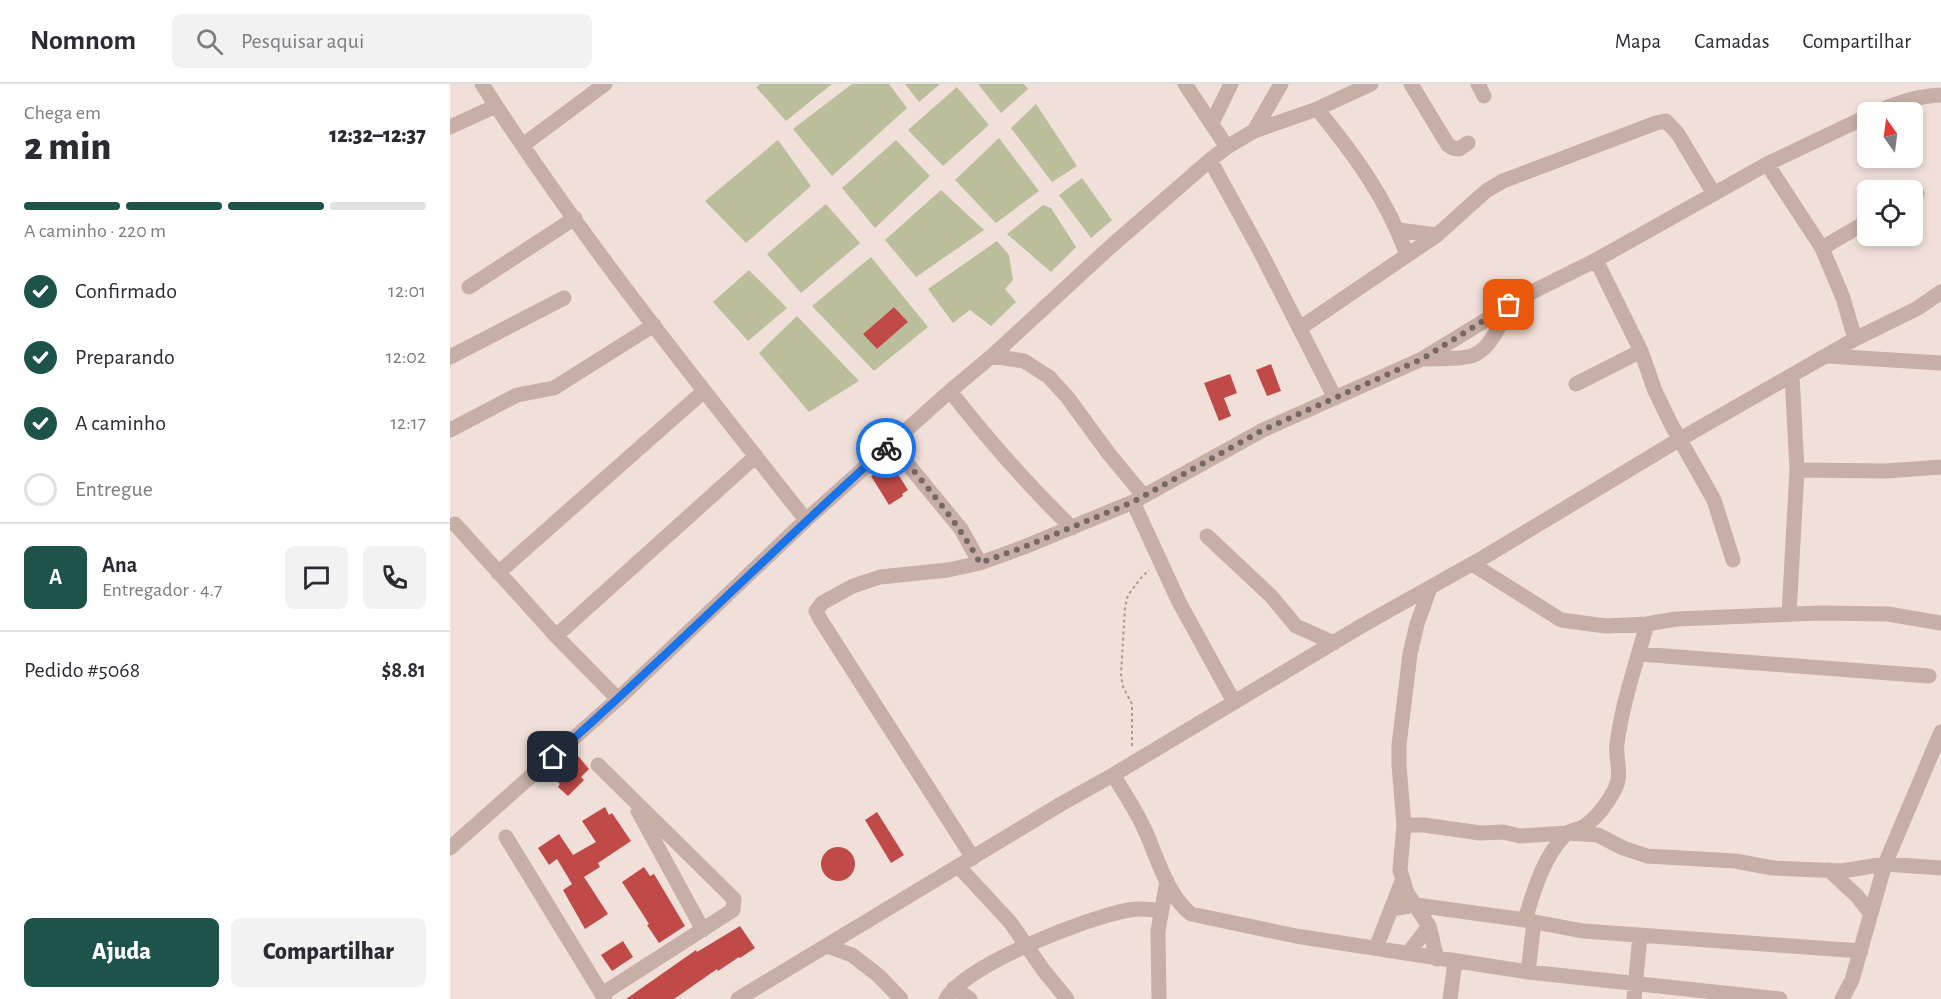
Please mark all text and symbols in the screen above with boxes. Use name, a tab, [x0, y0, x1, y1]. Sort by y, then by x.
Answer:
search box	[172, 14, 592, 68]
icon: search	[193, 25, 226, 58]
text: Nomnom	[30, 27, 136, 55]
text: Pesquisar aqui	[241, 30, 364, 52]
text: Mapa	[1615, 31, 1661, 52]
text: Camadas	[1694, 31, 1769, 52]
text: Compartilhar	[1802, 31, 1911, 52]
north arrow	[1857, 102, 1923, 168]
map controls	[1857, 102, 1923, 246]
text: Chega em	[24, 103, 101, 123]
text: 12:32–12:37	[329, 124, 426, 146]
text: 2 min	[24, 128, 111, 167]
button: locate	[1857, 180, 1923, 246]
text: A caminho · 220 m	[24, 221, 166, 241]
icon: check	[24, 275, 57, 308]
pin	[1483, 279, 1534, 330]
text: Confirmado	[75, 280, 177, 302]
text: 12:01	[388, 281, 426, 301]
icon: bag	[1492, 288, 1525, 321]
icon: check	[24, 341, 57, 374]
text: Preparando	[75, 346, 175, 368]
text: 12:02	[386, 347, 426, 367]
icon: check	[24, 407, 57, 440]
text: A caminho	[75, 412, 166, 434]
text: 12:17	[390, 413, 426, 433]
courier	[856, 418, 916, 478]
icon: bike	[870, 432, 903, 465]
text: Entregue	[75, 478, 153, 500]
button: chat	[285, 546, 348, 609]
button: phone	[363, 546, 426, 609]
text: Ana	[102, 554, 137, 576]
text: A	[49, 566, 62, 588]
text: Entregador · 4.7	[102, 580, 222, 600]
text: Pedido #5068	[24, 659, 140, 681]
text: $8.81	[381, 659, 426, 681]
pin	[527, 731, 578, 782]
icon: home	[536, 740, 569, 773]
button: Ajuda	[24, 918, 219, 987]
button: Compartilhar	[231, 918, 426, 987]

